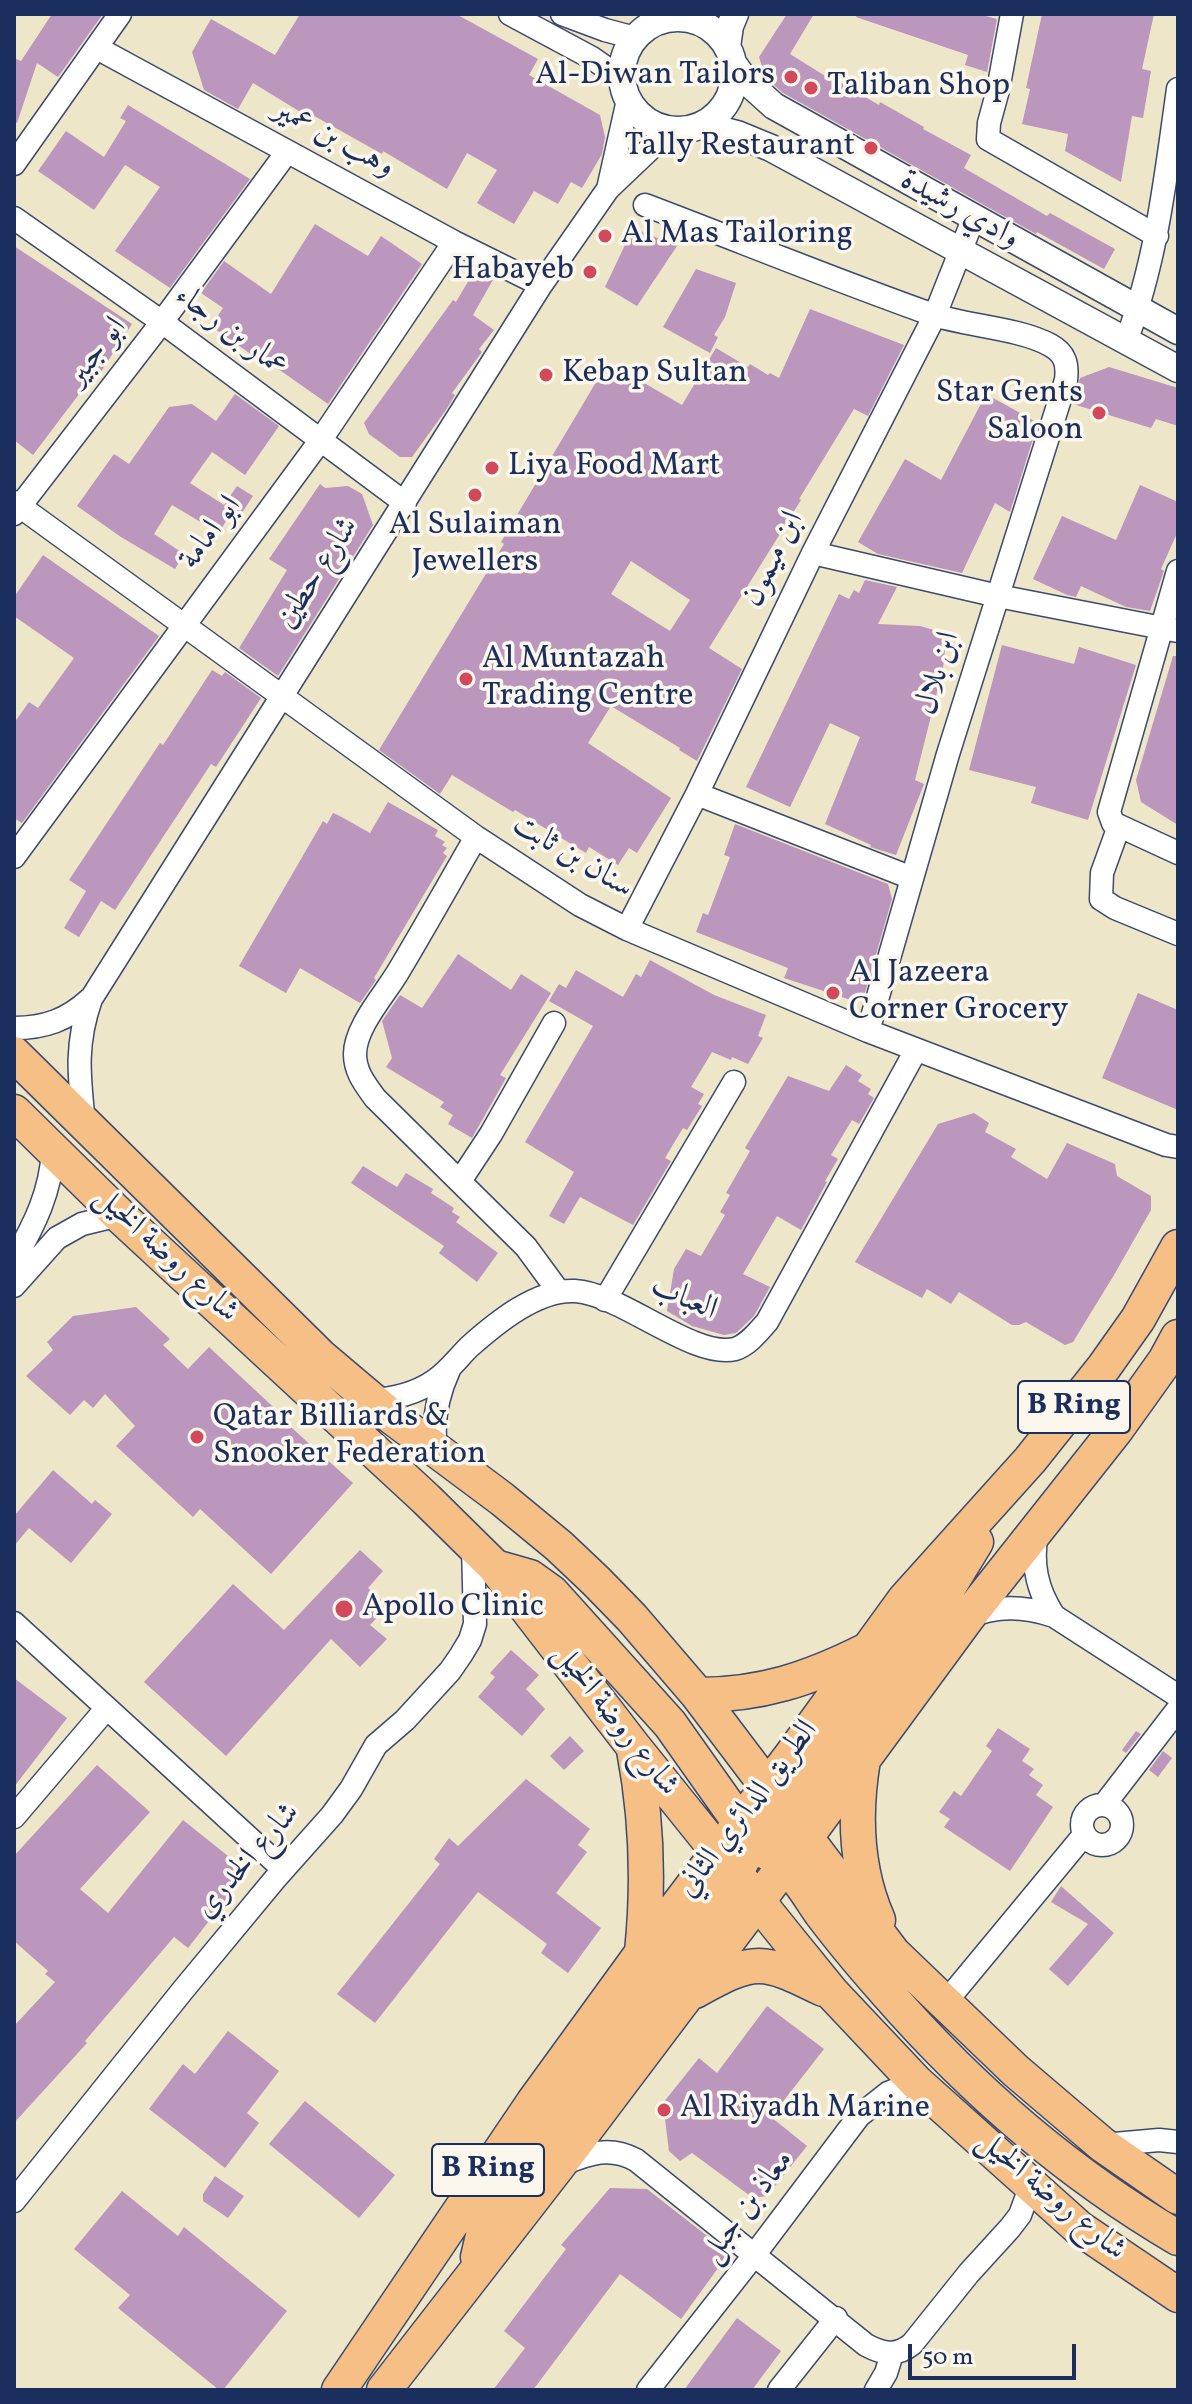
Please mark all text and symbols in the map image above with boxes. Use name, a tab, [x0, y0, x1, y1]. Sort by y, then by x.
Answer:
place label: Al-Diwan Tailors	[535, 58, 775, 96]
marker: Al-Diwan Tailors	[782, 68, 800, 86]
place label: Taliban Shop	[827, 69, 1010, 107]
marker: Taliban Shop	[802, 79, 820, 97]
street label: وهب بن عمير	[266, 92, 400, 188]
place label: Tally Restaurant	[624, 129, 855, 167]
marker: Tally Restaurant	[862, 139, 880, 157]
street label: وادي رشيدة	[893, 163, 1025, 259]
place label: Al Mas Tailoring	[621, 217, 853, 255]
marker: Al Mas Tailoring	[596, 227, 614, 245]
place label: Habayeb	[452, 253, 574, 291]
marker: Habayeb	[581, 263, 599, 281]
street label: عمار بن رجاء	[166, 278, 294, 388]
street label: ابو جبير	[59, 311, 137, 395]
place label: Kebap Sultan	[562, 356, 747, 394]
marker: Kebap Sultan	[537, 366, 555, 384]
place label: Star Gents Saloon	[936, 376, 1083, 451]
marker: Star Gents Saloon	[1090, 404, 1108, 422]
place label: Liya Food Mart	[508, 449, 720, 487]
marker: Liya Food Mart	[483, 459, 501, 477]
marker: Al Sulaiman Jewellers	[466, 486, 484, 504]
street label: ابو امامة	[172, 490, 252, 578]
street label: ابن ميمون	[735, 506, 815, 614]
place label: Al Sulaiman Jewellers	[389, 508, 561, 583]
street label: شارع حطين	[269, 511, 369, 637]
street label: ابن بلال	[909, 628, 971, 720]
place label: Al Muntazah Trading Centre	[482, 642, 693, 717]
marker: Al Muntazah Trading Centre	[457, 670, 475, 688]
street label: سنان بن ثابت	[505, 807, 639, 909]
place label: Al Jazeera Corner Grocery	[849, 956, 1068, 1031]
marker: Al Jazeera Corner Grocery	[824, 984, 842, 1002]
street label: شارع روضة الخيل	[85, 1179, 245, 1333]
street label: العباب	[644, 1269, 722, 1331]
road number: B Ring	[1018, 1381, 1130, 1433]
place label: Qatar Billiards & Snooker Federation	[213, 1400, 486, 1475]
marker: Qatar Billiards & Snooker Federation	[188, 1428, 206, 1446]
place label: Apollo Clinic	[362, 1590, 544, 1628]
marker: Apollo Clinic	[333, 1598, 355, 1620]
street label: شارع روضة الخيل	[542, 1637, 686, 1805]
street label: الطريق الدائري الثاني	[670, 1714, 828, 1906]
street label: شارع الخدري	[188, 1796, 310, 1928]
place label: Al Riyadh Marine	[680, 2091, 930, 2129]
marker: Al Riyadh Marine	[655, 2101, 673, 2119]
street label: شارع روضة الخيل	[967, 2123, 1133, 2271]
road number: B Ring	[432, 2144, 544, 2196]
street label: معاذ بن جبل	[694, 2144, 804, 2272]
scale bar	[912, 2328, 1080, 2378]
text: 50 m	[922, 2341, 974, 2375]

